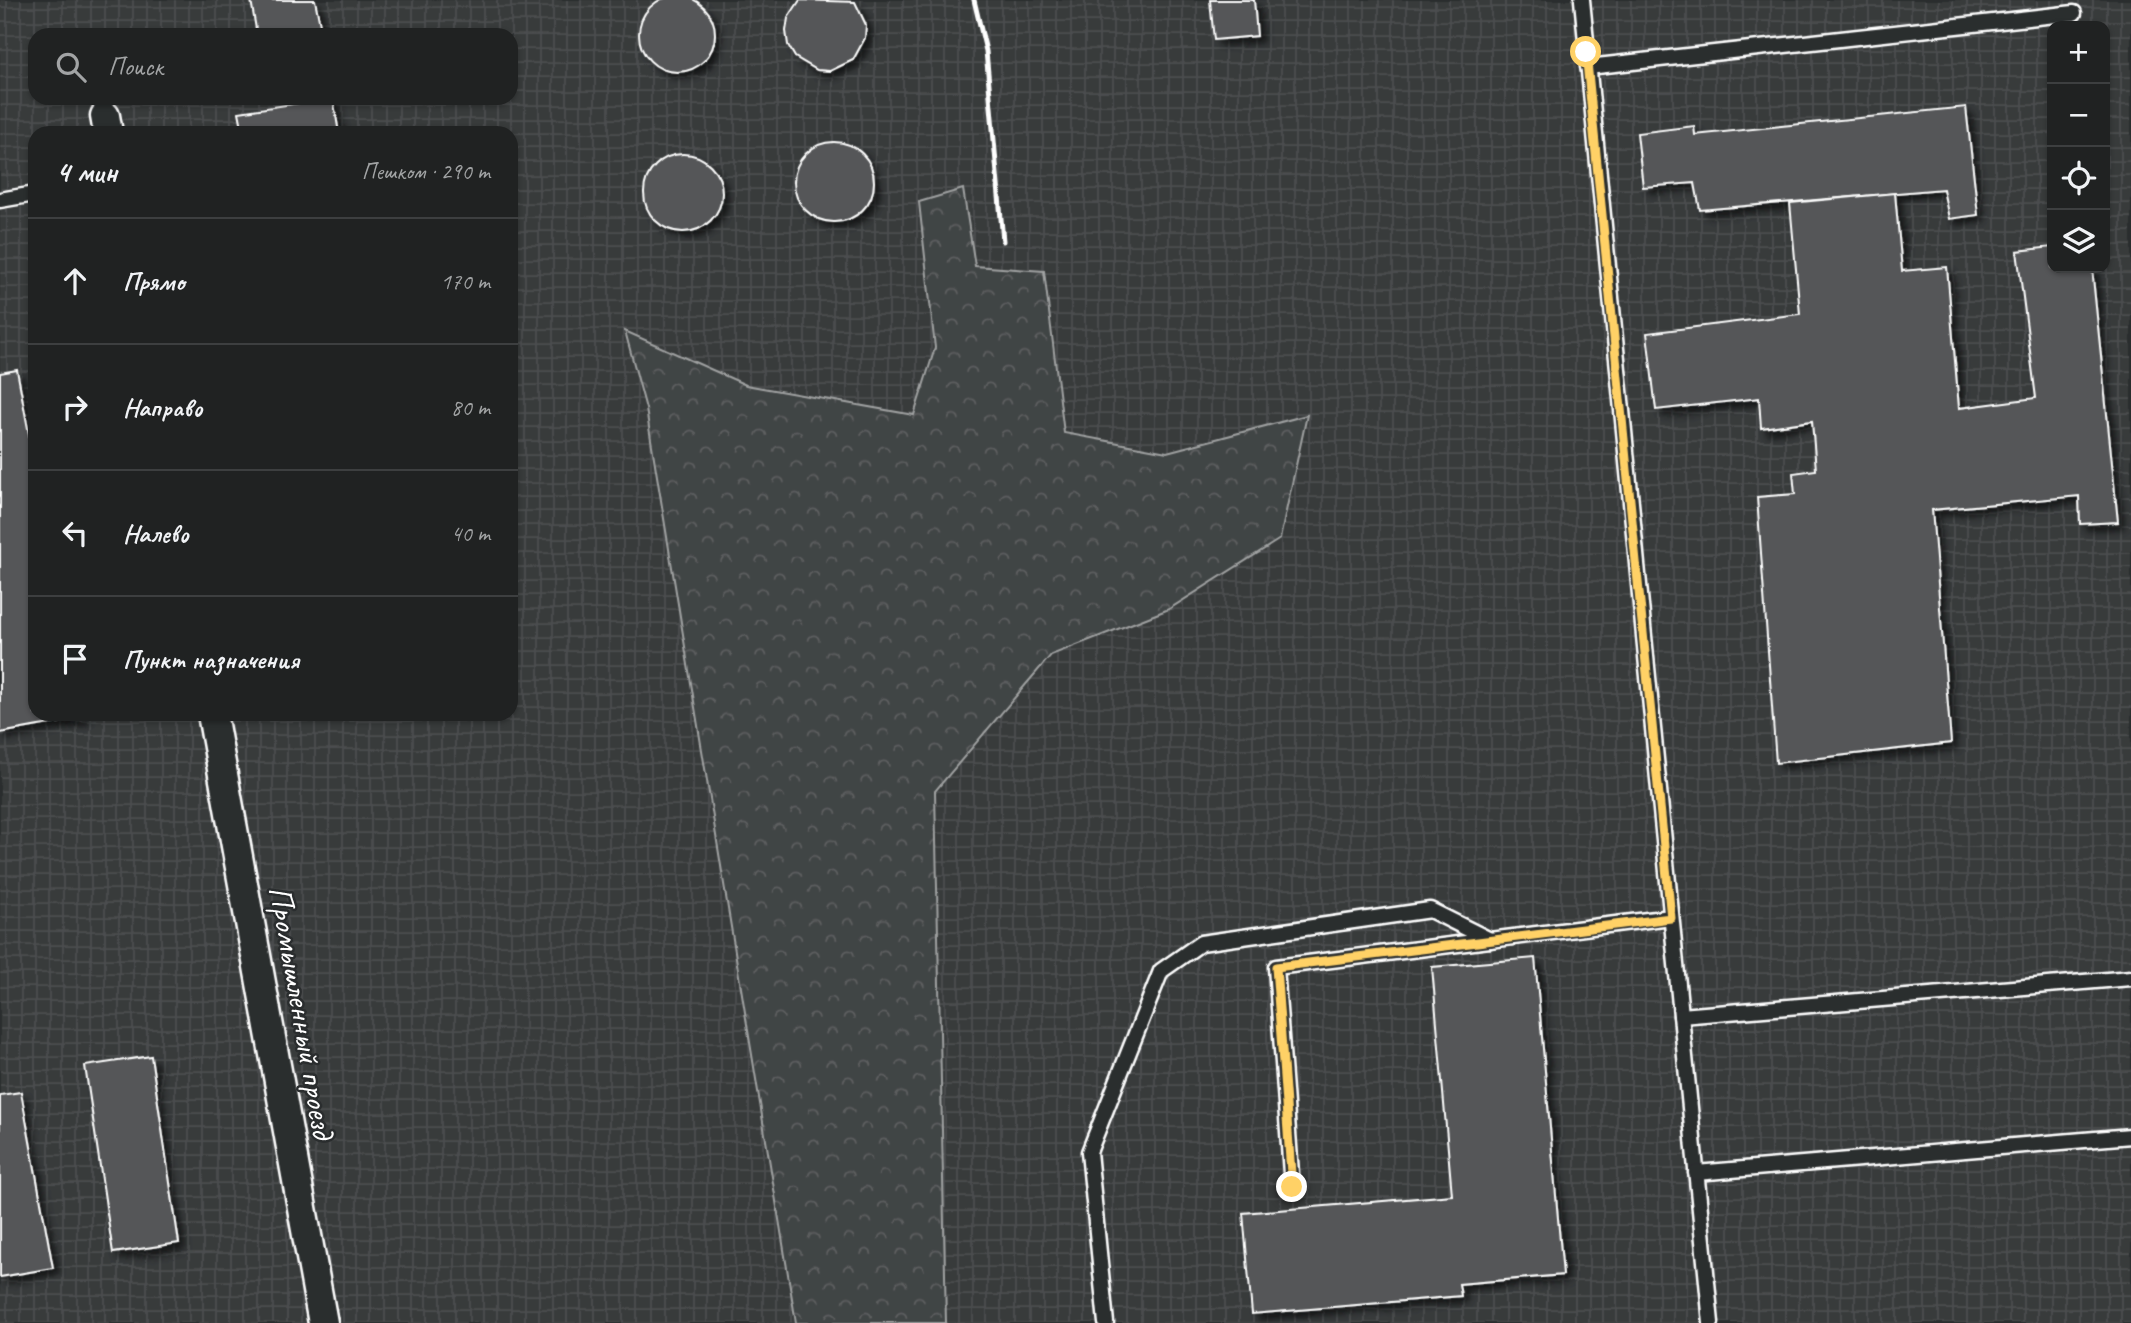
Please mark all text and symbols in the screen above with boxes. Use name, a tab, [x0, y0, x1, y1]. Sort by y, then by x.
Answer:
map controls	[2047, 21, 2110, 273]
button: +	[2047, 21, 2110, 84]
search box	[28, 28, 518, 105]
route start	[1570, 36, 1601, 67]
icon: search	[52, 48, 90, 86]
text: Поиск	[108, 50, 163, 83]
button: −	[2047, 84, 2110, 147]
button: locate	[2047, 147, 2110, 210]
text: 4 мин	[56, 153, 117, 191]
text: Пешком · 290 m	[362, 157, 490, 186]
button: layers	[2047, 210, 2110, 273]
icon: ahead	[56, 262, 94, 300]
text: Прямо	[123, 265, 185, 298]
text: 170 m	[441, 267, 490, 296]
icon: right	[56, 388, 94, 426]
text: Направо	[123, 391, 202, 424]
text: 80 m	[451, 393, 490, 422]
icon: left	[56, 514, 94, 552]
text: Налево	[123, 517, 189, 550]
text: 40 m	[451, 519, 490, 548]
icon: arrive	[56, 640, 94, 678]
text: Пункт назначения	[123, 643, 299, 676]
street label: Промышленный проезд	[259, 882, 345, 1145]
route end	[1276, 1171, 1307, 1202]

